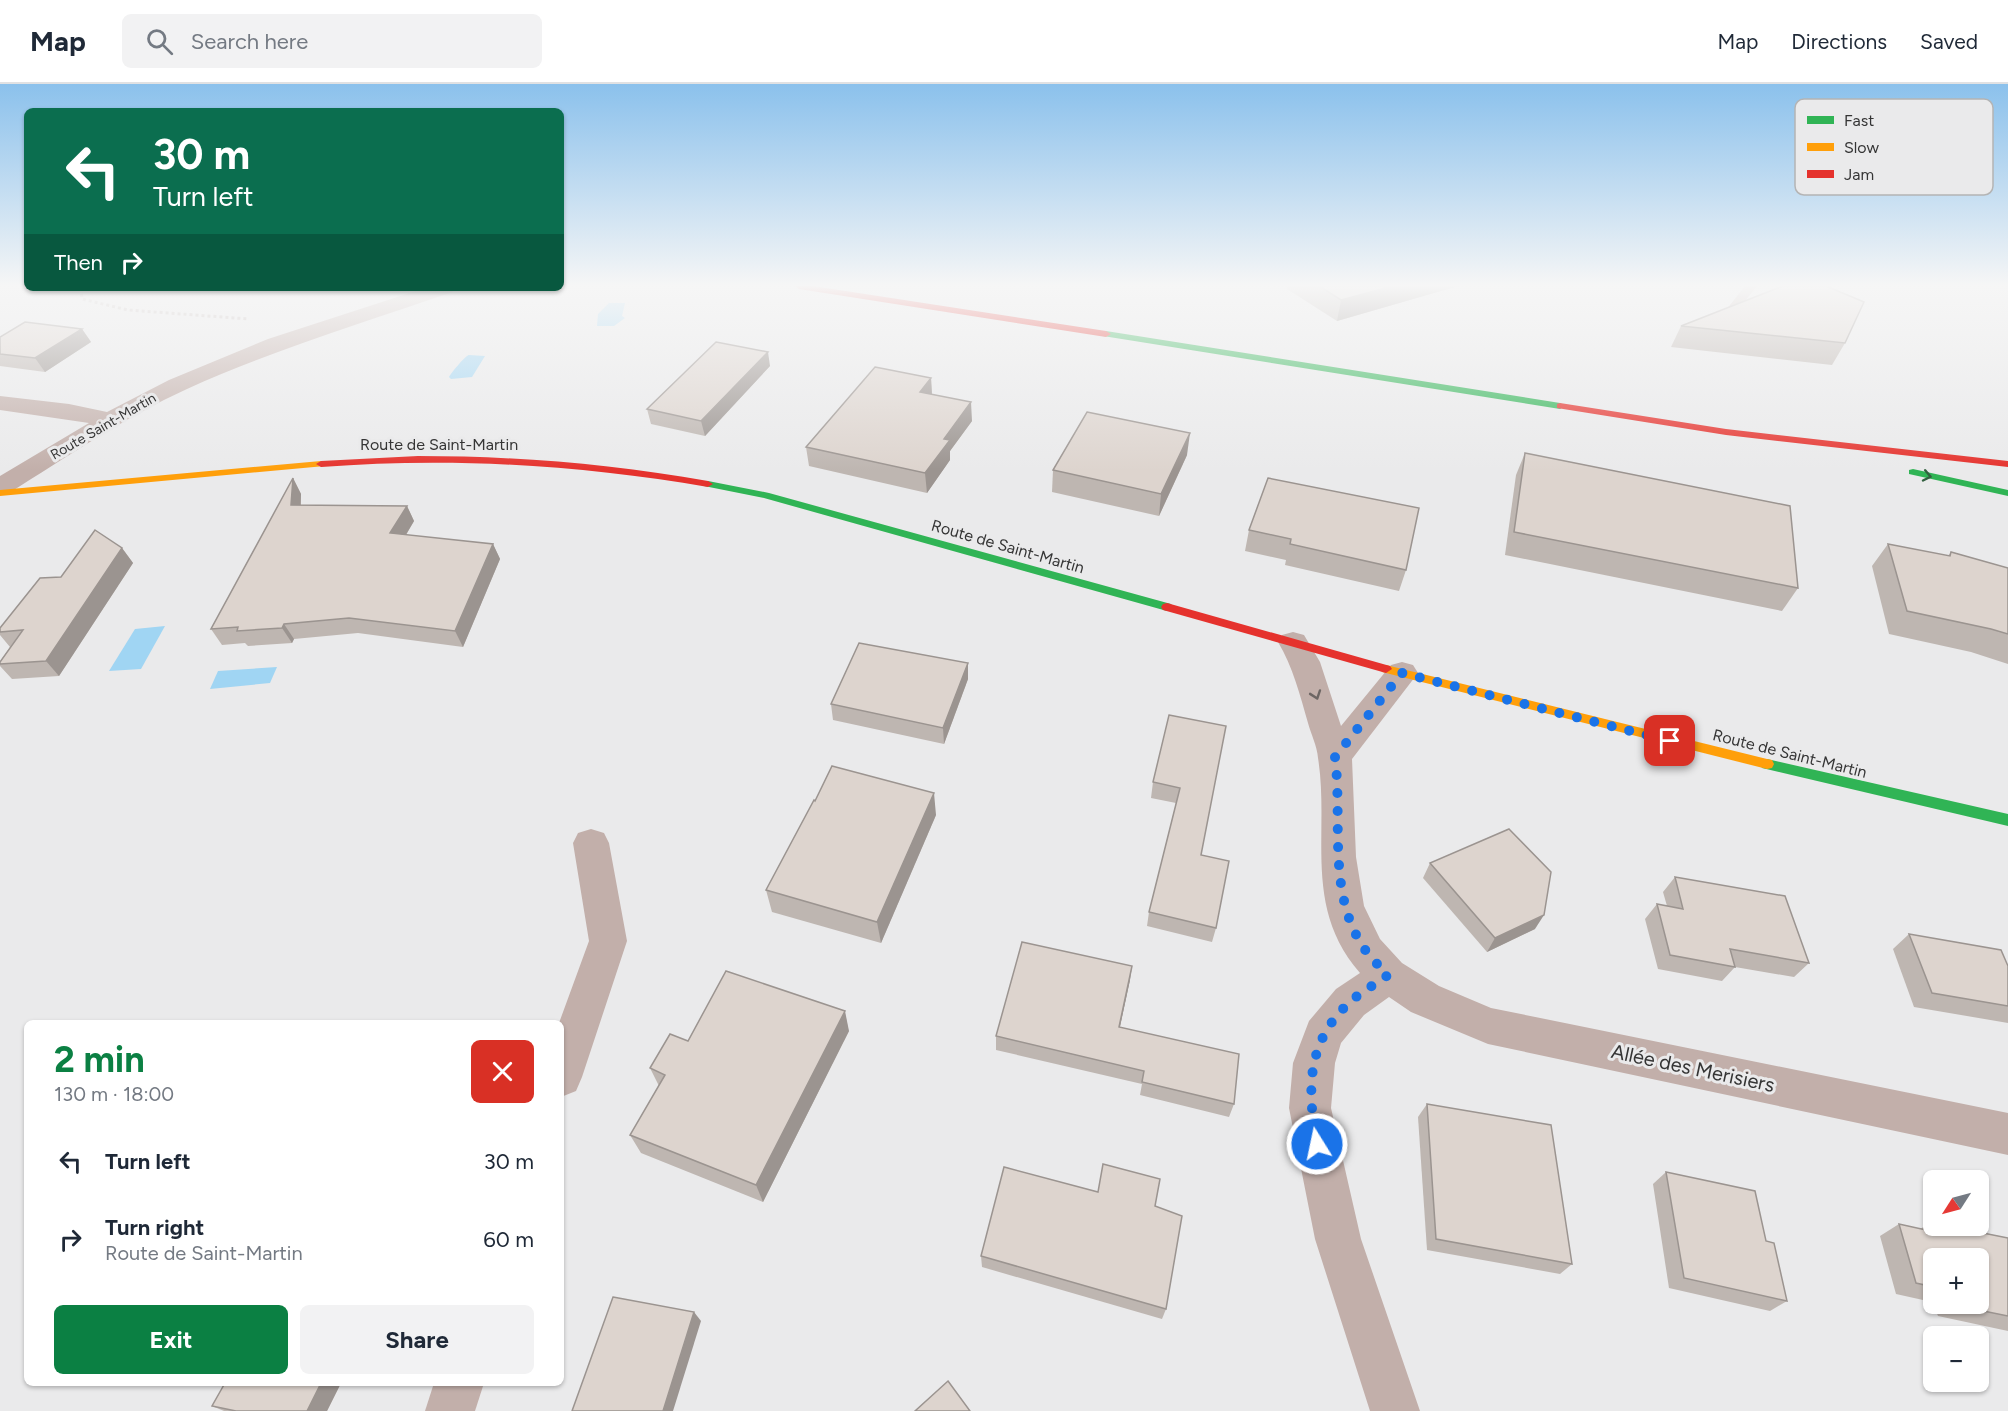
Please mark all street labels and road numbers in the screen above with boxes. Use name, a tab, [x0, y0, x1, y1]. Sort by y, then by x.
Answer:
street label: Route Saint-Martin	[47, 389, 159, 464]
street label: Route de Saint-Martin	[360, 435, 518, 454]
street label: Route de Saint-Martin	[929, 516, 1087, 577]
street label: Route de Saint-Martin	[1711, 725, 1869, 782]
street label: Allée des Merisiers	[1609, 1039, 1777, 1097]

